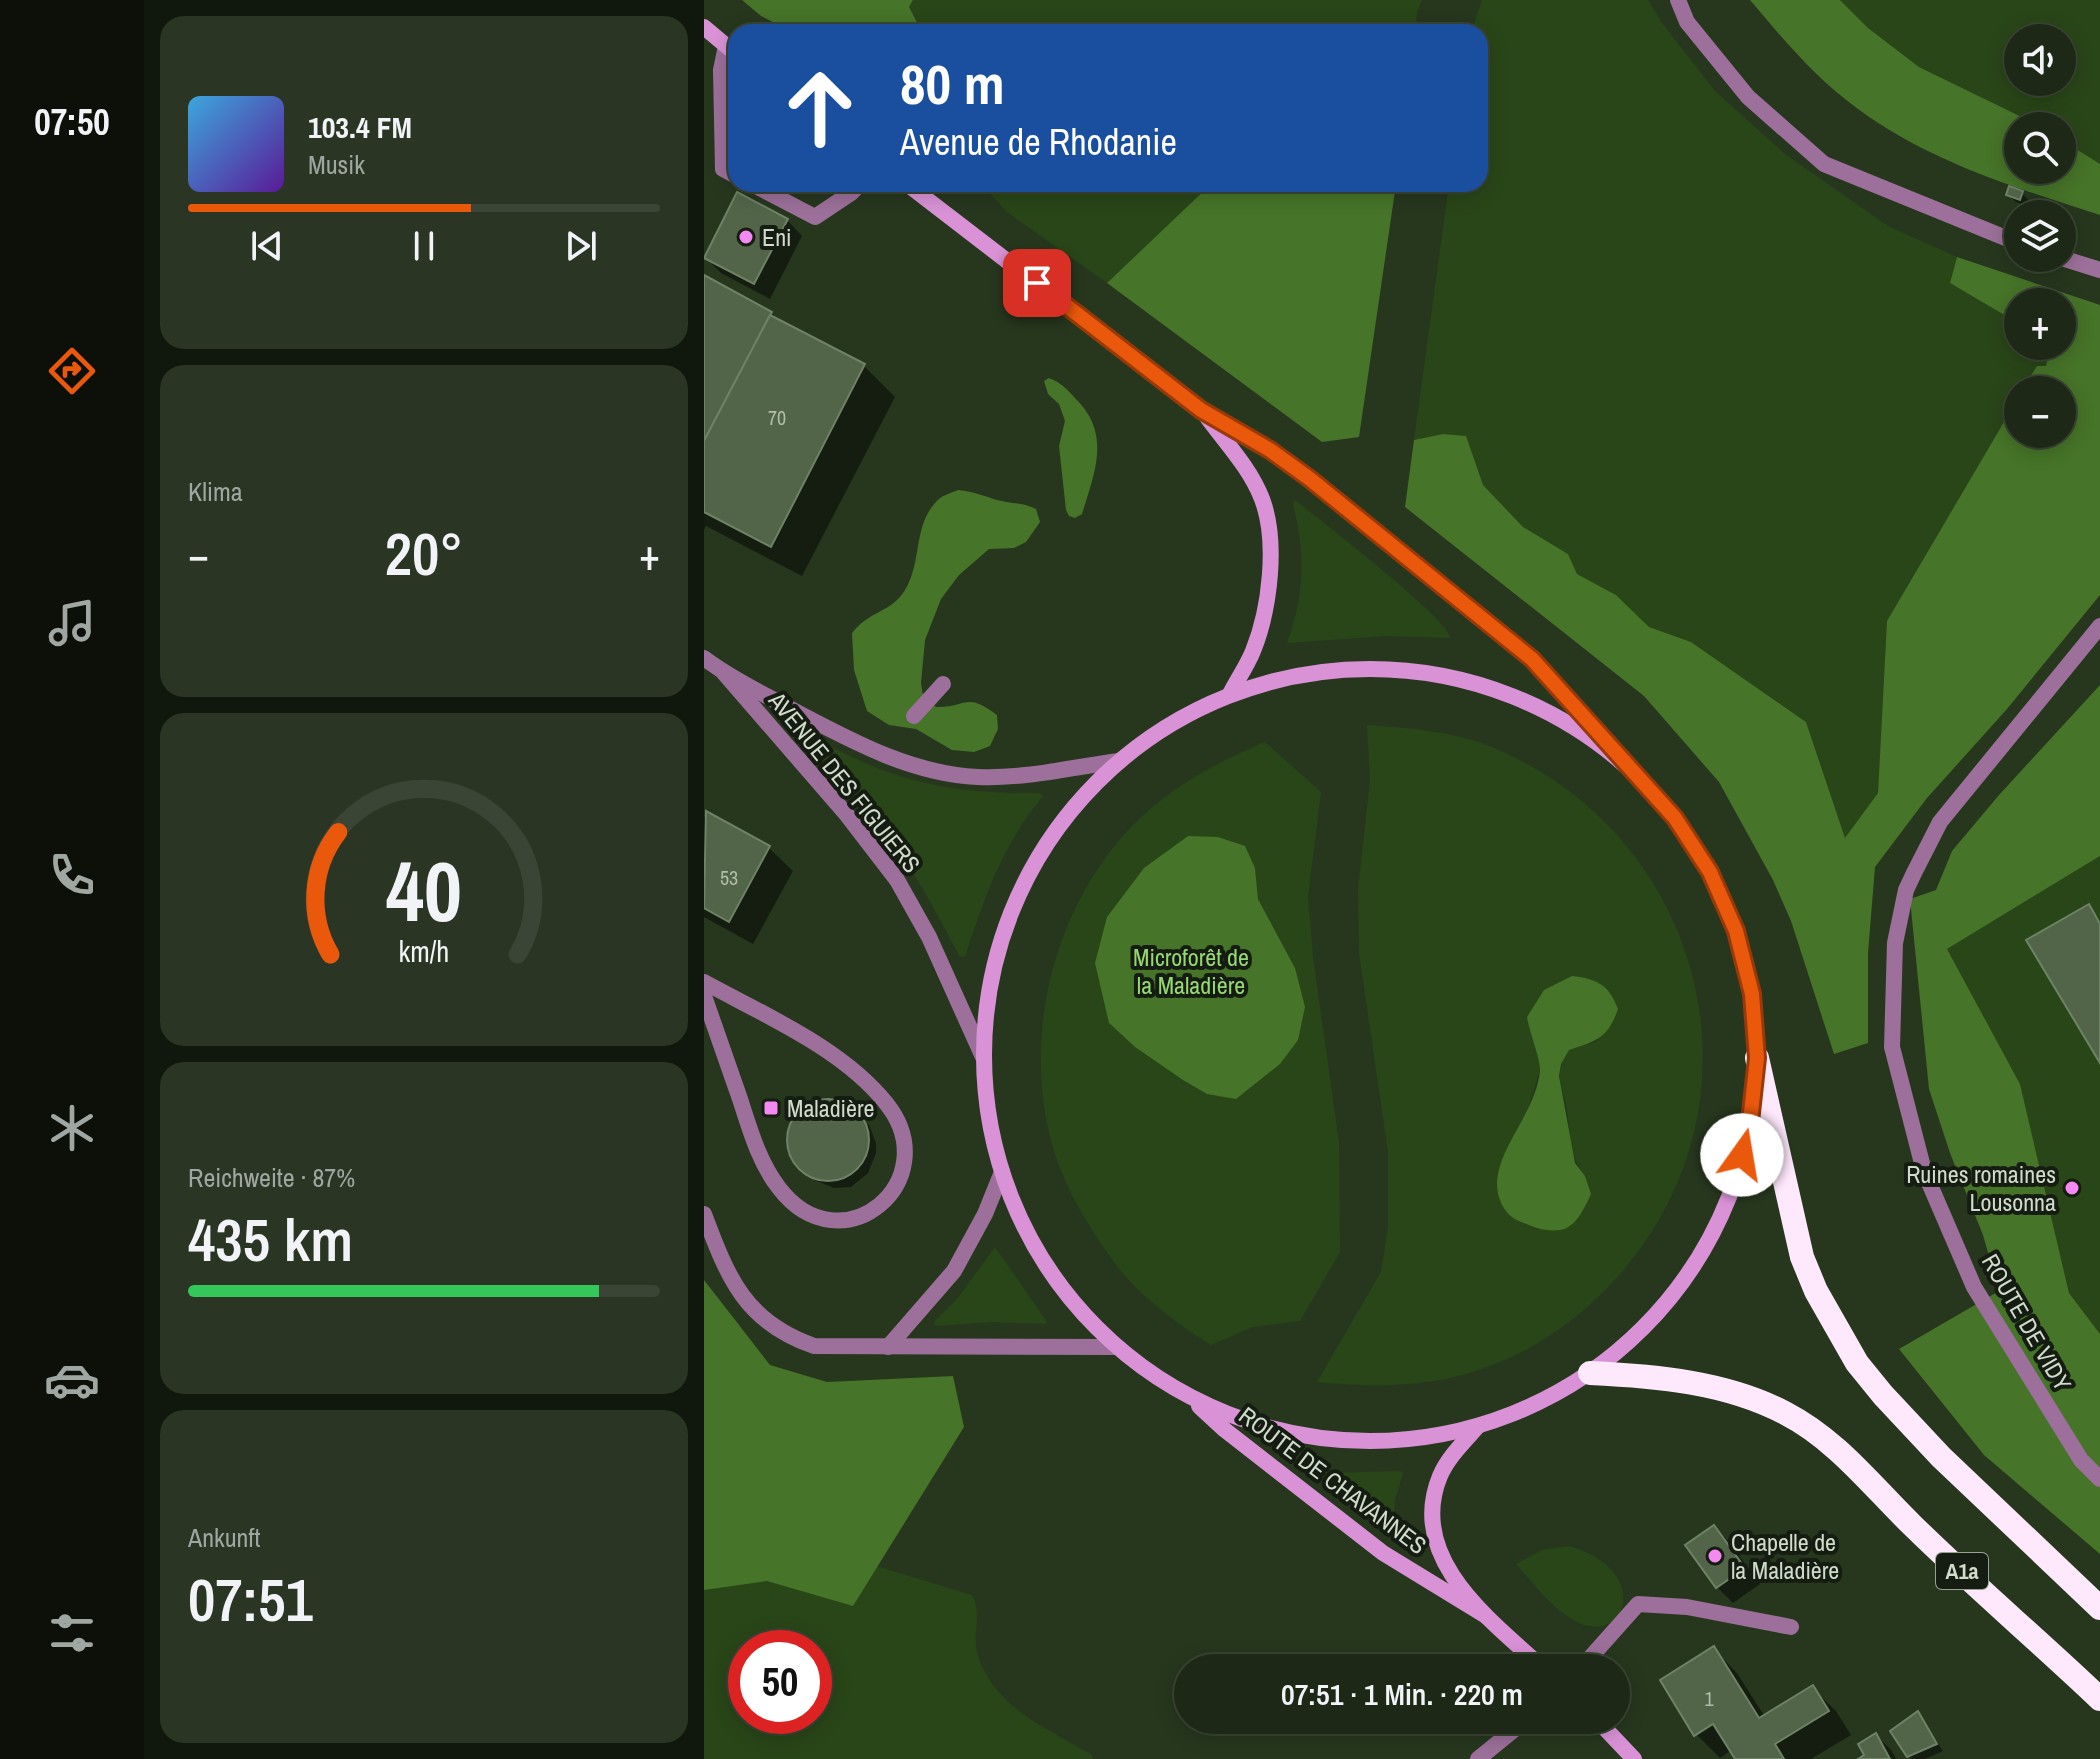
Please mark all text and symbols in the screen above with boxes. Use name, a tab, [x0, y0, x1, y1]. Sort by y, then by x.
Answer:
map controls	[2004, 24, 2076, 448]
button: sound	[2004, 24, 2076, 96]
text: 80 m	[900, 46, 1005, 121]
icon: ahead	[768, 56, 872, 160]
text: 07:50	[34, 98, 110, 146]
text: 103.4 FM	[308, 107, 412, 147]
button: search	[2004, 112, 2076, 184]
text: Avenue de Rhodanie	[900, 118, 1177, 166]
text: Musik	[308, 147, 365, 182]
button: layers	[2004, 200, 2076, 272]
place label: Eni	[762, 221, 792, 253]
icon: previous	[245, 224, 289, 268]
icon: pause	[402, 224, 446, 268]
icon: next	[559, 224, 603, 268]
marker: Eni	[737, 228, 755, 246]
pin	[1003, 249, 1071, 317]
icon: arrive	[1015, 261, 1059, 305]
button: +	[2004, 288, 2076, 360]
icon: directions	[44, 343, 100, 399]
button: −	[2004, 376, 2076, 448]
house number: 70	[768, 404, 786, 431]
text: Klima	[188, 474, 243, 509]
text: 20°	[385, 513, 463, 594]
text: −	[188, 524, 209, 584]
text: +	[639, 524, 660, 584]
icon: music	[44, 595, 100, 651]
street label: AVENUE DES FIGUIERS	[761, 684, 928, 879]
text: 40	[386, 835, 462, 947]
icon: phone	[44, 847, 100, 903]
house number: 53	[720, 864, 738, 891]
text: km/h	[399, 933, 449, 972]
park label: Microforêt de la Maladière	[1133, 941, 1249, 1001]
place label: Maladière	[787, 1092, 875, 1124]
marker: Maladière	[762, 1099, 780, 1117]
icon: climate	[44, 1100, 100, 1156]
position arrow	[1700, 1113, 1784, 1197]
place label: Ruines romaines Lousonna	[1906, 1158, 2056, 1218]
text: Reichweite · 87%	[188, 1160, 355, 1195]
marker: Ruines romaines Lousonna	[2063, 1179, 2081, 1197]
text: 435 km	[188, 1199, 353, 1280]
street label: ROUTE DE VIDY	[1975, 1248, 2079, 1396]
icon: car	[44, 1352, 100, 1408]
street label: ROUTE DE CHAVANNES	[1233, 1399, 1433, 1561]
text: Ankunft	[188, 1520, 260, 1555]
place label: Chapelle de la Maladière	[1731, 1526, 1839, 1586]
marker: Chapelle de la Maladière	[1706, 1547, 1724, 1565]
road number: A1a	[1936, 1553, 1988, 1589]
text: 07:51	[188, 1559, 313, 1640]
icon: filters	[44, 1605, 100, 1661]
speed limit sign: 50	[728, 1630, 832, 1734]
text: 07:51 · 1 Min. · 220 m	[1281, 1674, 1523, 1714]
house number: 1	[1704, 1685, 1714, 1712]

